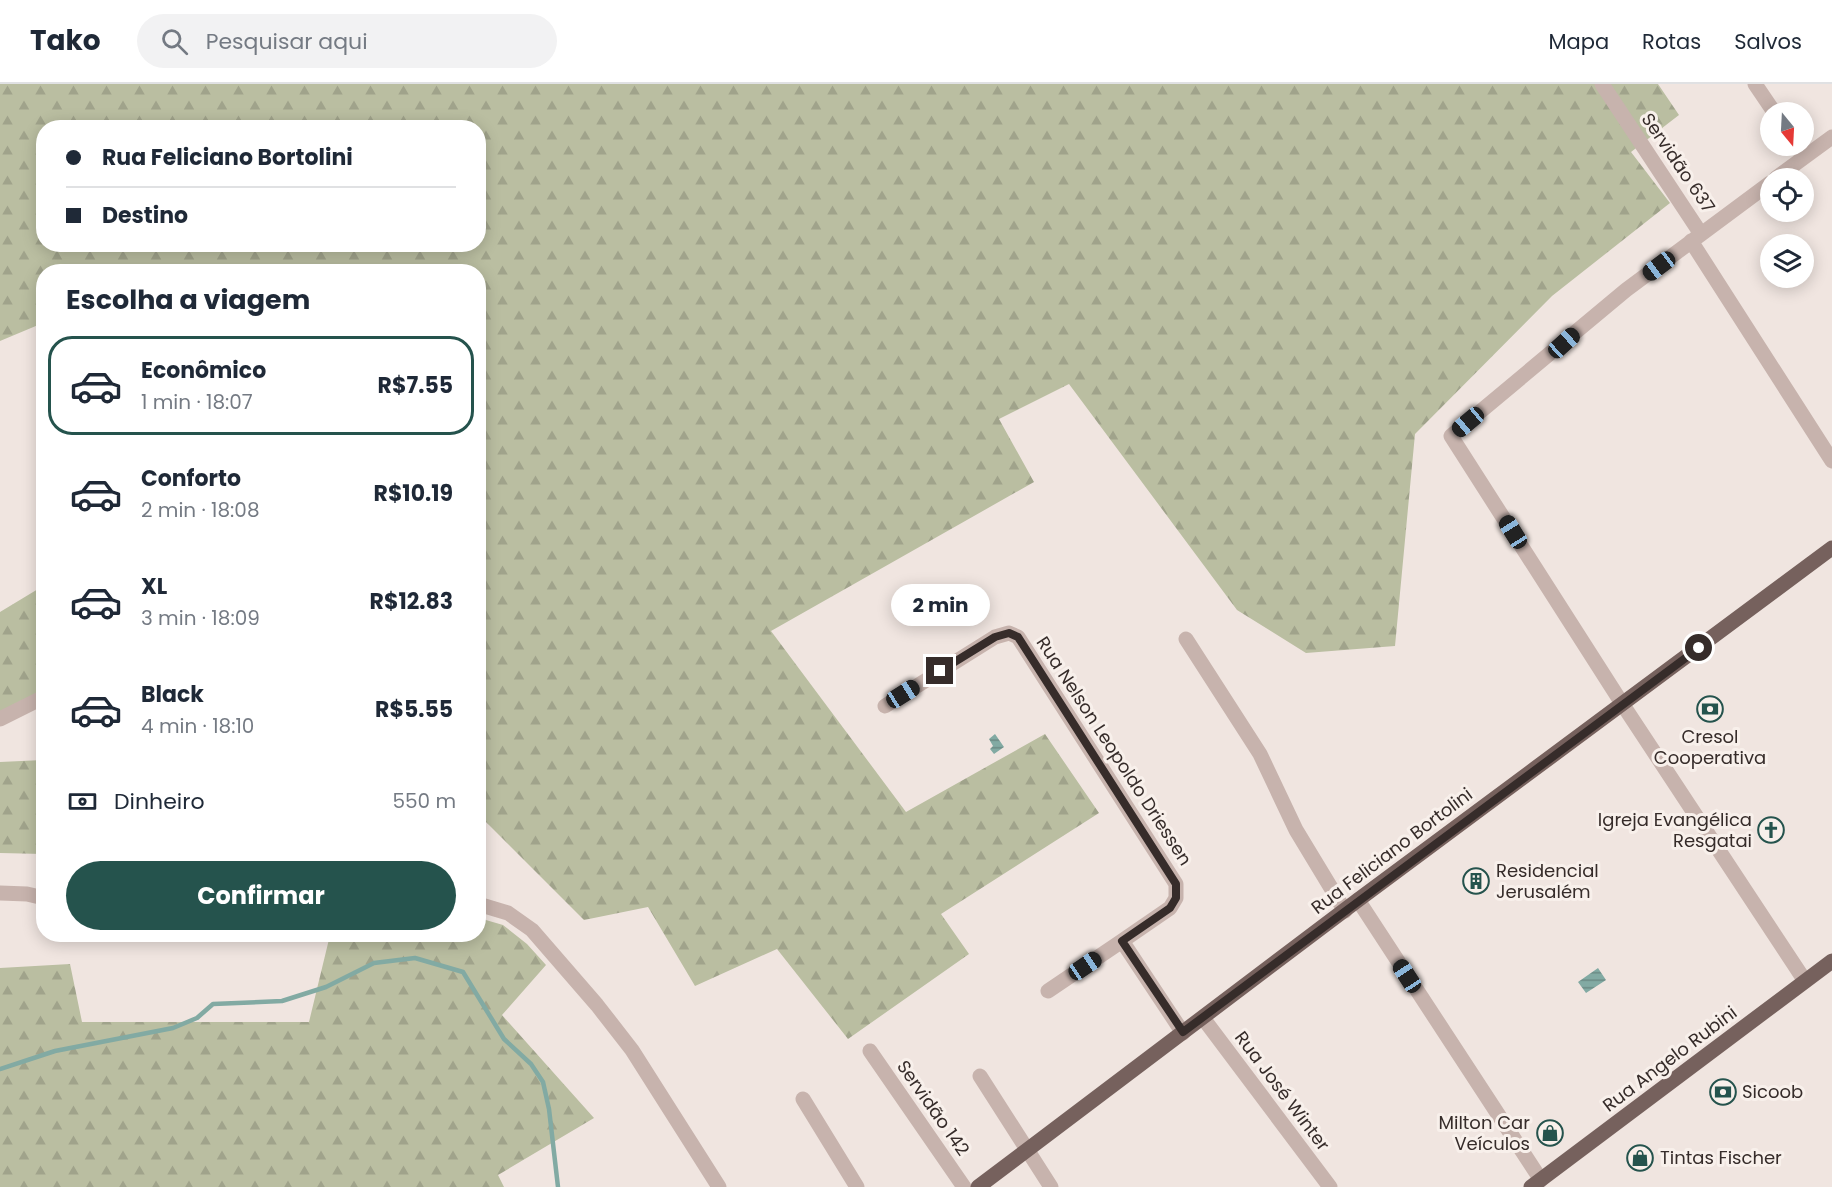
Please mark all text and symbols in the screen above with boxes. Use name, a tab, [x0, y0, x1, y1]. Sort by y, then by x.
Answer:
search box	[137, 14, 557, 68]
text: Tako	[30, 21, 101, 60]
icon: search	[158, 25, 191, 58]
text: Pesquisar aqui	[206, 26, 368, 57]
text: Mapa	[1548, 27, 1609, 56]
text: Rotas	[1642, 27, 1701, 56]
text: Salvos	[1734, 27, 1802, 56]
north arrow	[1760, 102, 1814, 156]
map controls	[1760, 102, 1814, 288]
street label: Servidão 637	[1636, 108, 1721, 218]
text: Rua Feliciano Bortolini	[102, 142, 353, 173]
button: locate	[1760, 168, 1814, 222]
text: Destino	[102, 200, 188, 231]
button: layers	[1760, 234, 1814, 288]
car	[1639, 248, 1679, 284]
text: Escolha a viagem	[66, 281, 310, 318]
car	[1545, 324, 1583, 362]
text: Econômico	[141, 355, 266, 386]
icon: car	[69, 359, 123, 413]
text: R$7.55	[378, 370, 453, 401]
text: 1 min · 18:07	[141, 388, 253, 416]
car	[1448, 404, 1488, 440]
text: Conforto	[141, 463, 241, 494]
icon: car	[69, 467, 123, 521]
text: R$10.19	[374, 478, 453, 509]
text: 2 min · 18:08	[141, 496, 260, 524]
car	[1496, 512, 1530, 552]
text: XL	[141, 571, 167, 602]
icon: car	[69, 575, 123, 629]
callout: 2 min	[890, 584, 990, 626]
text: R$12.83	[370, 586, 453, 617]
text: 2 min	[912, 591, 969, 619]
text: 3 min · 18:09	[141, 604, 260, 632]
street label: Rua Nelson Leopoldo Driessen	[1031, 631, 1198, 870]
route start	[1685, 634, 1712, 661]
route end	[926, 657, 953, 684]
car	[883, 677, 923, 711]
text: Black	[141, 679, 204, 710]
icon: car	[69, 683, 123, 737]
text: R$5.55	[375, 694, 453, 725]
bank icon: Cresol Cooperativa	[1695, 694, 1725, 724]
text: 4 min · 18:10	[141, 712, 254, 740]
place label: Cresol Cooperativa	[1654, 724, 1766, 770]
street label: Rua Feliciano Bortolini	[1306, 782, 1478, 920]
icon: cash	[66, 785, 99, 818]
text: Dinheiro	[114, 786, 204, 817]
text: 550 m	[392, 787, 456, 815]
place label: Igreja Evangélica Resgatai	[1598, 807, 1752, 853]
church icon: Igreja Evangélica Resgatai	[1756, 815, 1786, 845]
place label: Residencial Jerusalém	[1496, 858, 1599, 904]
button: Confirmar	[66, 861, 456, 930]
building icon: Residencial Jerusalém	[1461, 866, 1491, 896]
car	[1065, 948, 1105, 984]
car	[1390, 956, 1424, 996]
street label: Rua Angelo Rubini	[1597, 1000, 1742, 1117]
street label: Rua José Winter	[1229, 1026, 1336, 1156]
street label: Servidão 142	[891, 1055, 976, 1160]
bank icon: Sicoob	[1708, 1077, 1738, 1107]
place label: Sicoob	[1742, 1079, 1803, 1104]
place label: Milton Car Veículos	[1438, 1110, 1530, 1156]
shop icon: Milton Car Veículos	[1535, 1118, 1565, 1148]
shop icon: Tintas Fischer	[1625, 1143, 1655, 1173]
place label: Tintas Fischer	[1660, 1145, 1782, 1170]

